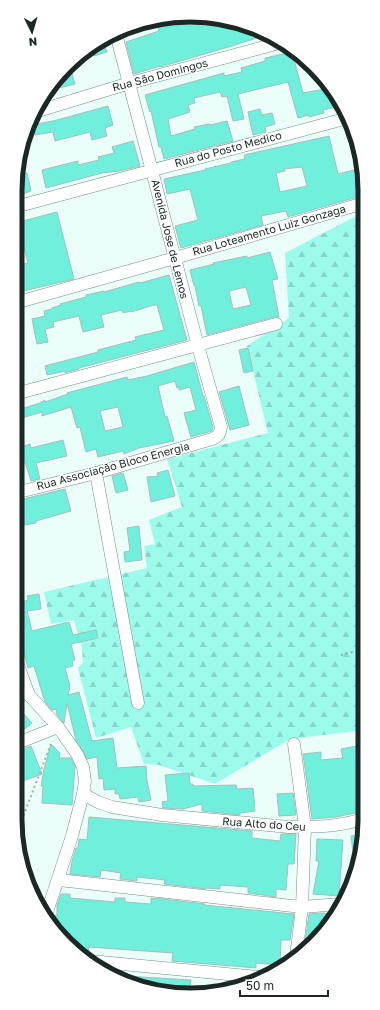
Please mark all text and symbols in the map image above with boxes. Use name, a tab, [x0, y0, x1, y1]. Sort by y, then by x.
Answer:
north arrow	[12, 12, 52, 52]
text: N	[28, 36, 38, 49]
street label: Rua São Domingos	[111, 55, 209, 94]
street label: Rua do Posto Medico	[173, 128, 283, 169]
street label: Avenida Jose de Lemos	[149, 178, 192, 300]
street label: Rua Loteamento Luiz Gonzaga	[191, 201, 347, 258]
street label: Rua Associação Bloco Energia	[35, 439, 191, 492]
street label: Rua Alto do Ceu	[222, 814, 306, 833]
scale bar	[240, 972, 328, 998]
text: 50 m	[246, 978, 274, 993]

